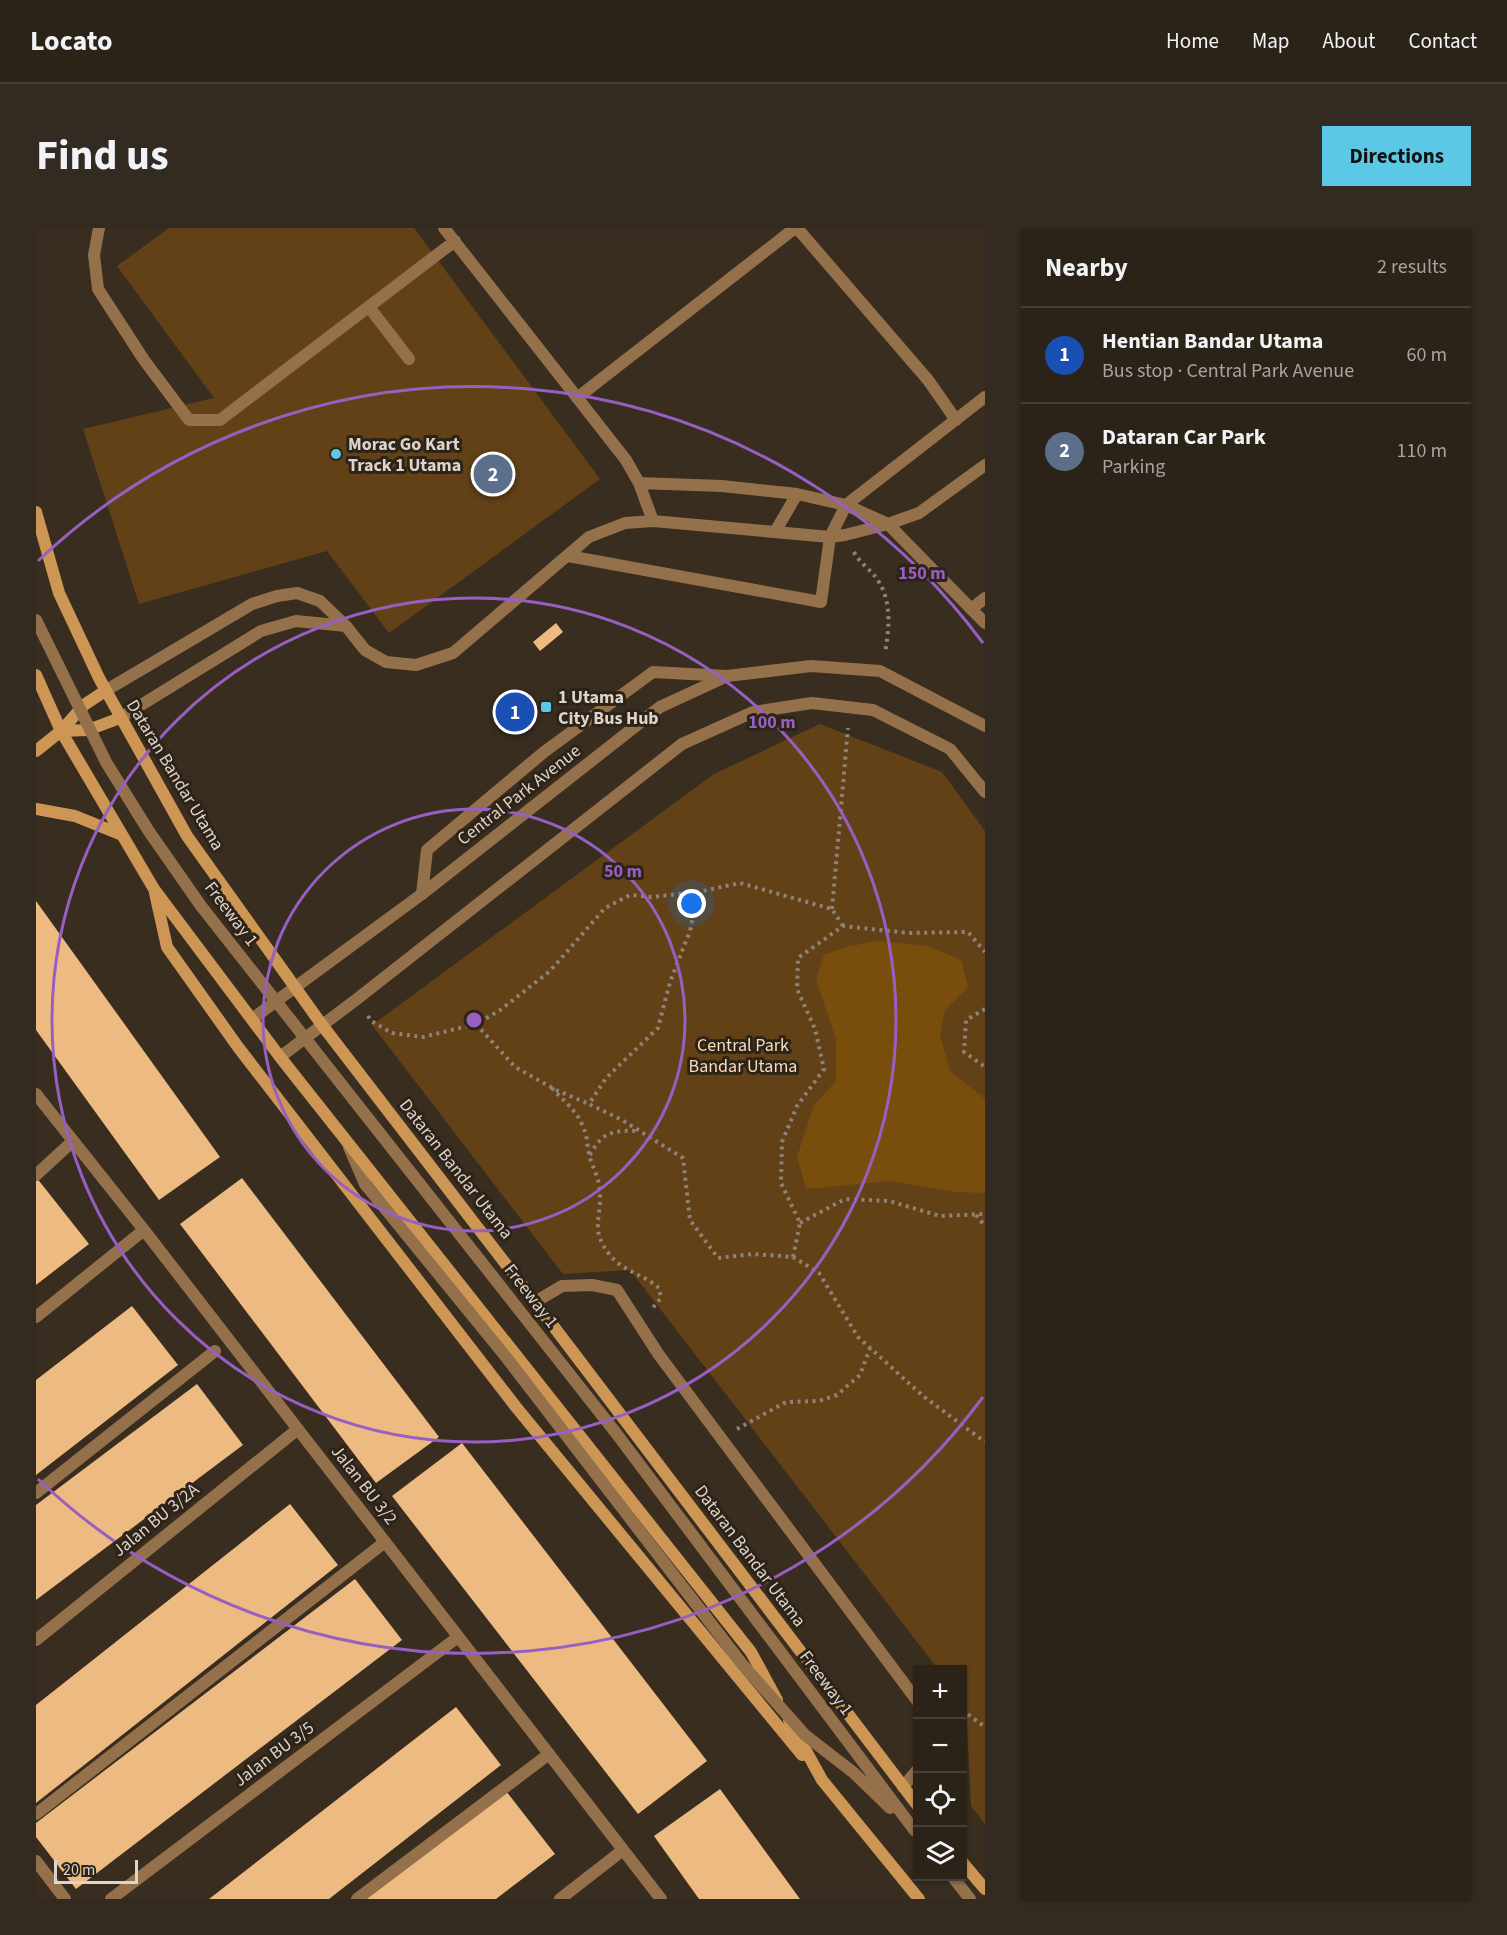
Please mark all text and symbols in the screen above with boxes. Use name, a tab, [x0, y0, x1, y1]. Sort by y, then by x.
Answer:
text: Locato	[30, 21, 112, 61]
text: Home	[1166, 26, 1219, 56]
text: Map	[1252, 26, 1290, 56]
text: About	[1323, 26, 1375, 56]
text: Contact	[1408, 26, 1477, 56]
text: Find us	[36, 126, 169, 186]
button: Directions	[1322, 126, 1471, 186]
text: Nearby	[1045, 249, 1128, 286]
text: 2 results	[1377, 253, 1447, 281]
text: Hentian Bandar Utama	[1102, 325, 1323, 357]
text: 1	[1059, 341, 1070, 369]
text: 60 m	[1407, 341, 1447, 369]
text: Bus stop · Central Park Avenue	[1102, 357, 1354, 385]
text: Dataran Car Park	[1102, 421, 1266, 453]
place label: Morac Go Kart Track 1 Utama	[348, 432, 461, 478]
text: 2	[1059, 437, 1070, 465]
text: 110 m	[1397, 437, 1447, 465]
marker: Morac Go Kart Track 1 Utama	[329, 447, 343, 461]
pin: 2	[474, 452, 512, 496]
text: Parking	[1102, 453, 1165, 481]
text: 150 m	[898, 561, 946, 586]
place label: 1 Utama City Bus Hub	[558, 685, 659, 731]
pin: 1	[496, 690, 534, 734]
street label: Dataran Bandar Utama	[120, 695, 230, 855]
marker: 1 Utama City Bus Hub	[539, 700, 553, 714]
text: 100 m	[748, 710, 796, 735]
street label: Central Park Avenue	[452, 739, 586, 851]
text: 50 m	[604, 859, 642, 884]
street label: Freeway 1	[198, 876, 264, 952]
your location	[677, 889, 706, 918]
centre of rings	[464, 1010, 484, 1030]
park label: Central Park Bandar Utama	[689, 1033, 797, 1079]
street label: Dataran Bandar Utama	[393, 1094, 519, 1244]
street label: Freeway 1	[498, 1259, 564, 1333]
street label: Jalan BU 3/2	[325, 1440, 403, 1530]
street label: Jalan BU 3/2A	[108, 1477, 205, 1563]
street label: Dataran Bandar Utama	[688, 1480, 812, 1632]
street label: Freeway 1	[793, 1645, 859, 1721]
map controls	[913, 1665, 967, 1881]
button: +	[913, 1665, 967, 1719]
street label: Jalan BU 3/5	[229, 1715, 319, 1793]
button: −	[913, 1719, 967, 1773]
button: locate	[913, 1773, 967, 1827]
button: layers	[913, 1827, 967, 1881]
scale bar	[54, 1857, 138, 1884]
text: 20 m	[63, 1859, 95, 1881]

